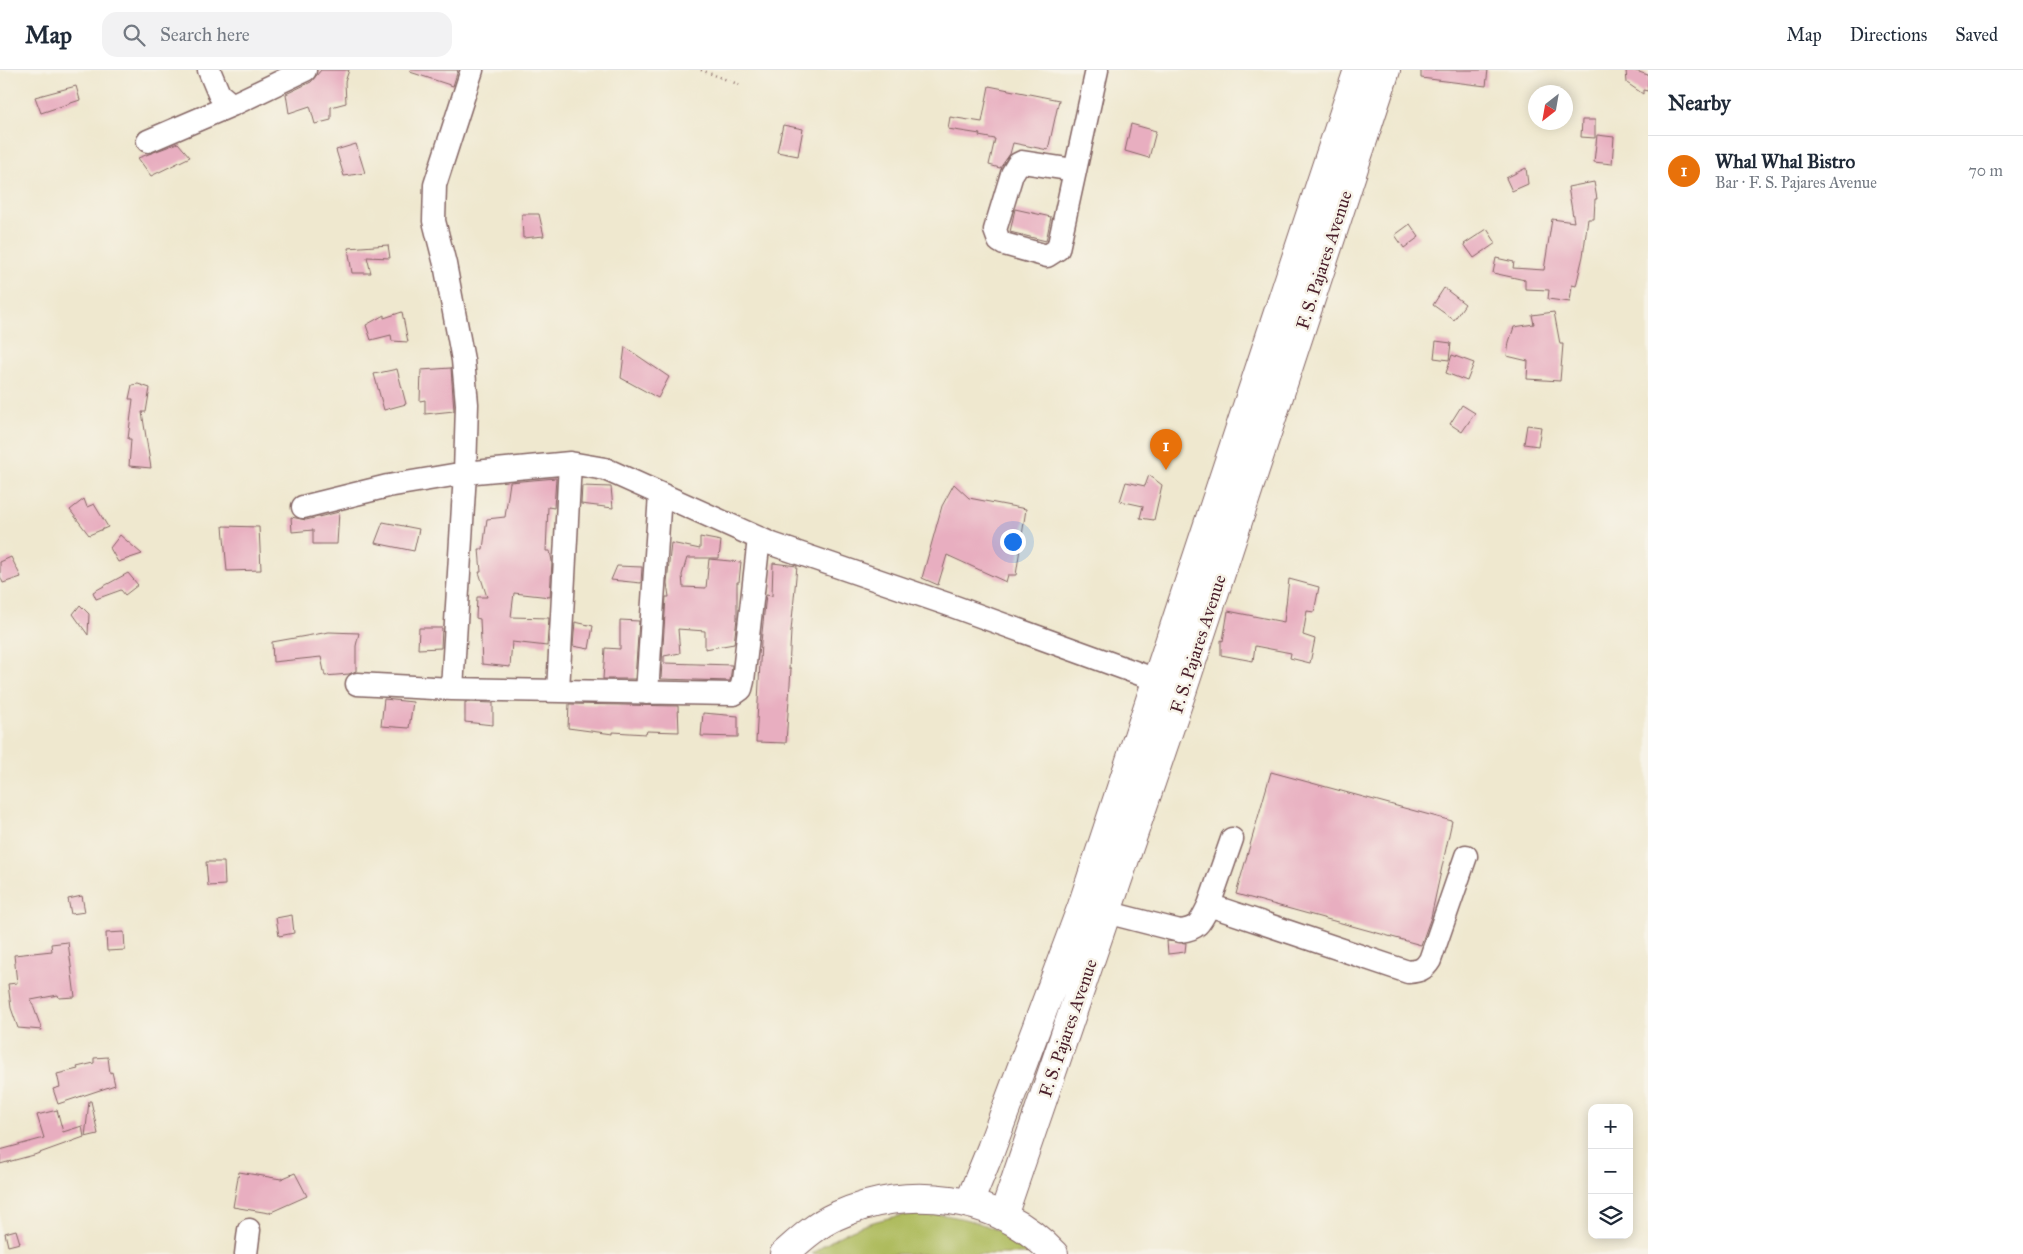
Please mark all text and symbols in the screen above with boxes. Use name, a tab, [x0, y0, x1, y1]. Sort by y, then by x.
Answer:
search box	[102, 12, 452, 57]
text: Map	[25, 20, 72, 50]
icon: search	[120, 21, 148, 49]
text: Search here	[160, 23, 250, 46]
text: Map	[1786, 24, 1822, 46]
text: Directions	[1850, 24, 1927, 46]
text: Saved	[1955, 24, 1998, 46]
north arrow	[1528, 85, 1573, 130]
text: Nearby	[1668, 90, 1731, 116]
text: Whal Whal Bistro	[1715, 150, 1855, 173]
text: 1	[1681, 161, 1687, 180]
text: 70 m	[1968, 161, 2003, 180]
text: Bar · F. S. Pajares Avenue	[1715, 173, 1877, 192]
street label: F. S. Pajares Avenue	[1291, 188, 1357, 332]
pin: 1	[1150, 429, 1182, 470]
your location	[1000, 529, 1026, 555]
street label: F. S. Pajares Avenue	[1165, 572, 1231, 716]
street label: F. S. Pajares Avenue	[1034, 956, 1102, 1100]
map controls	[1588, 1104, 1633, 1239]
button: +	[1588, 1104, 1633, 1149]
button: −	[1588, 1149, 1633, 1194]
button: layers	[1588, 1194, 1633, 1239]

